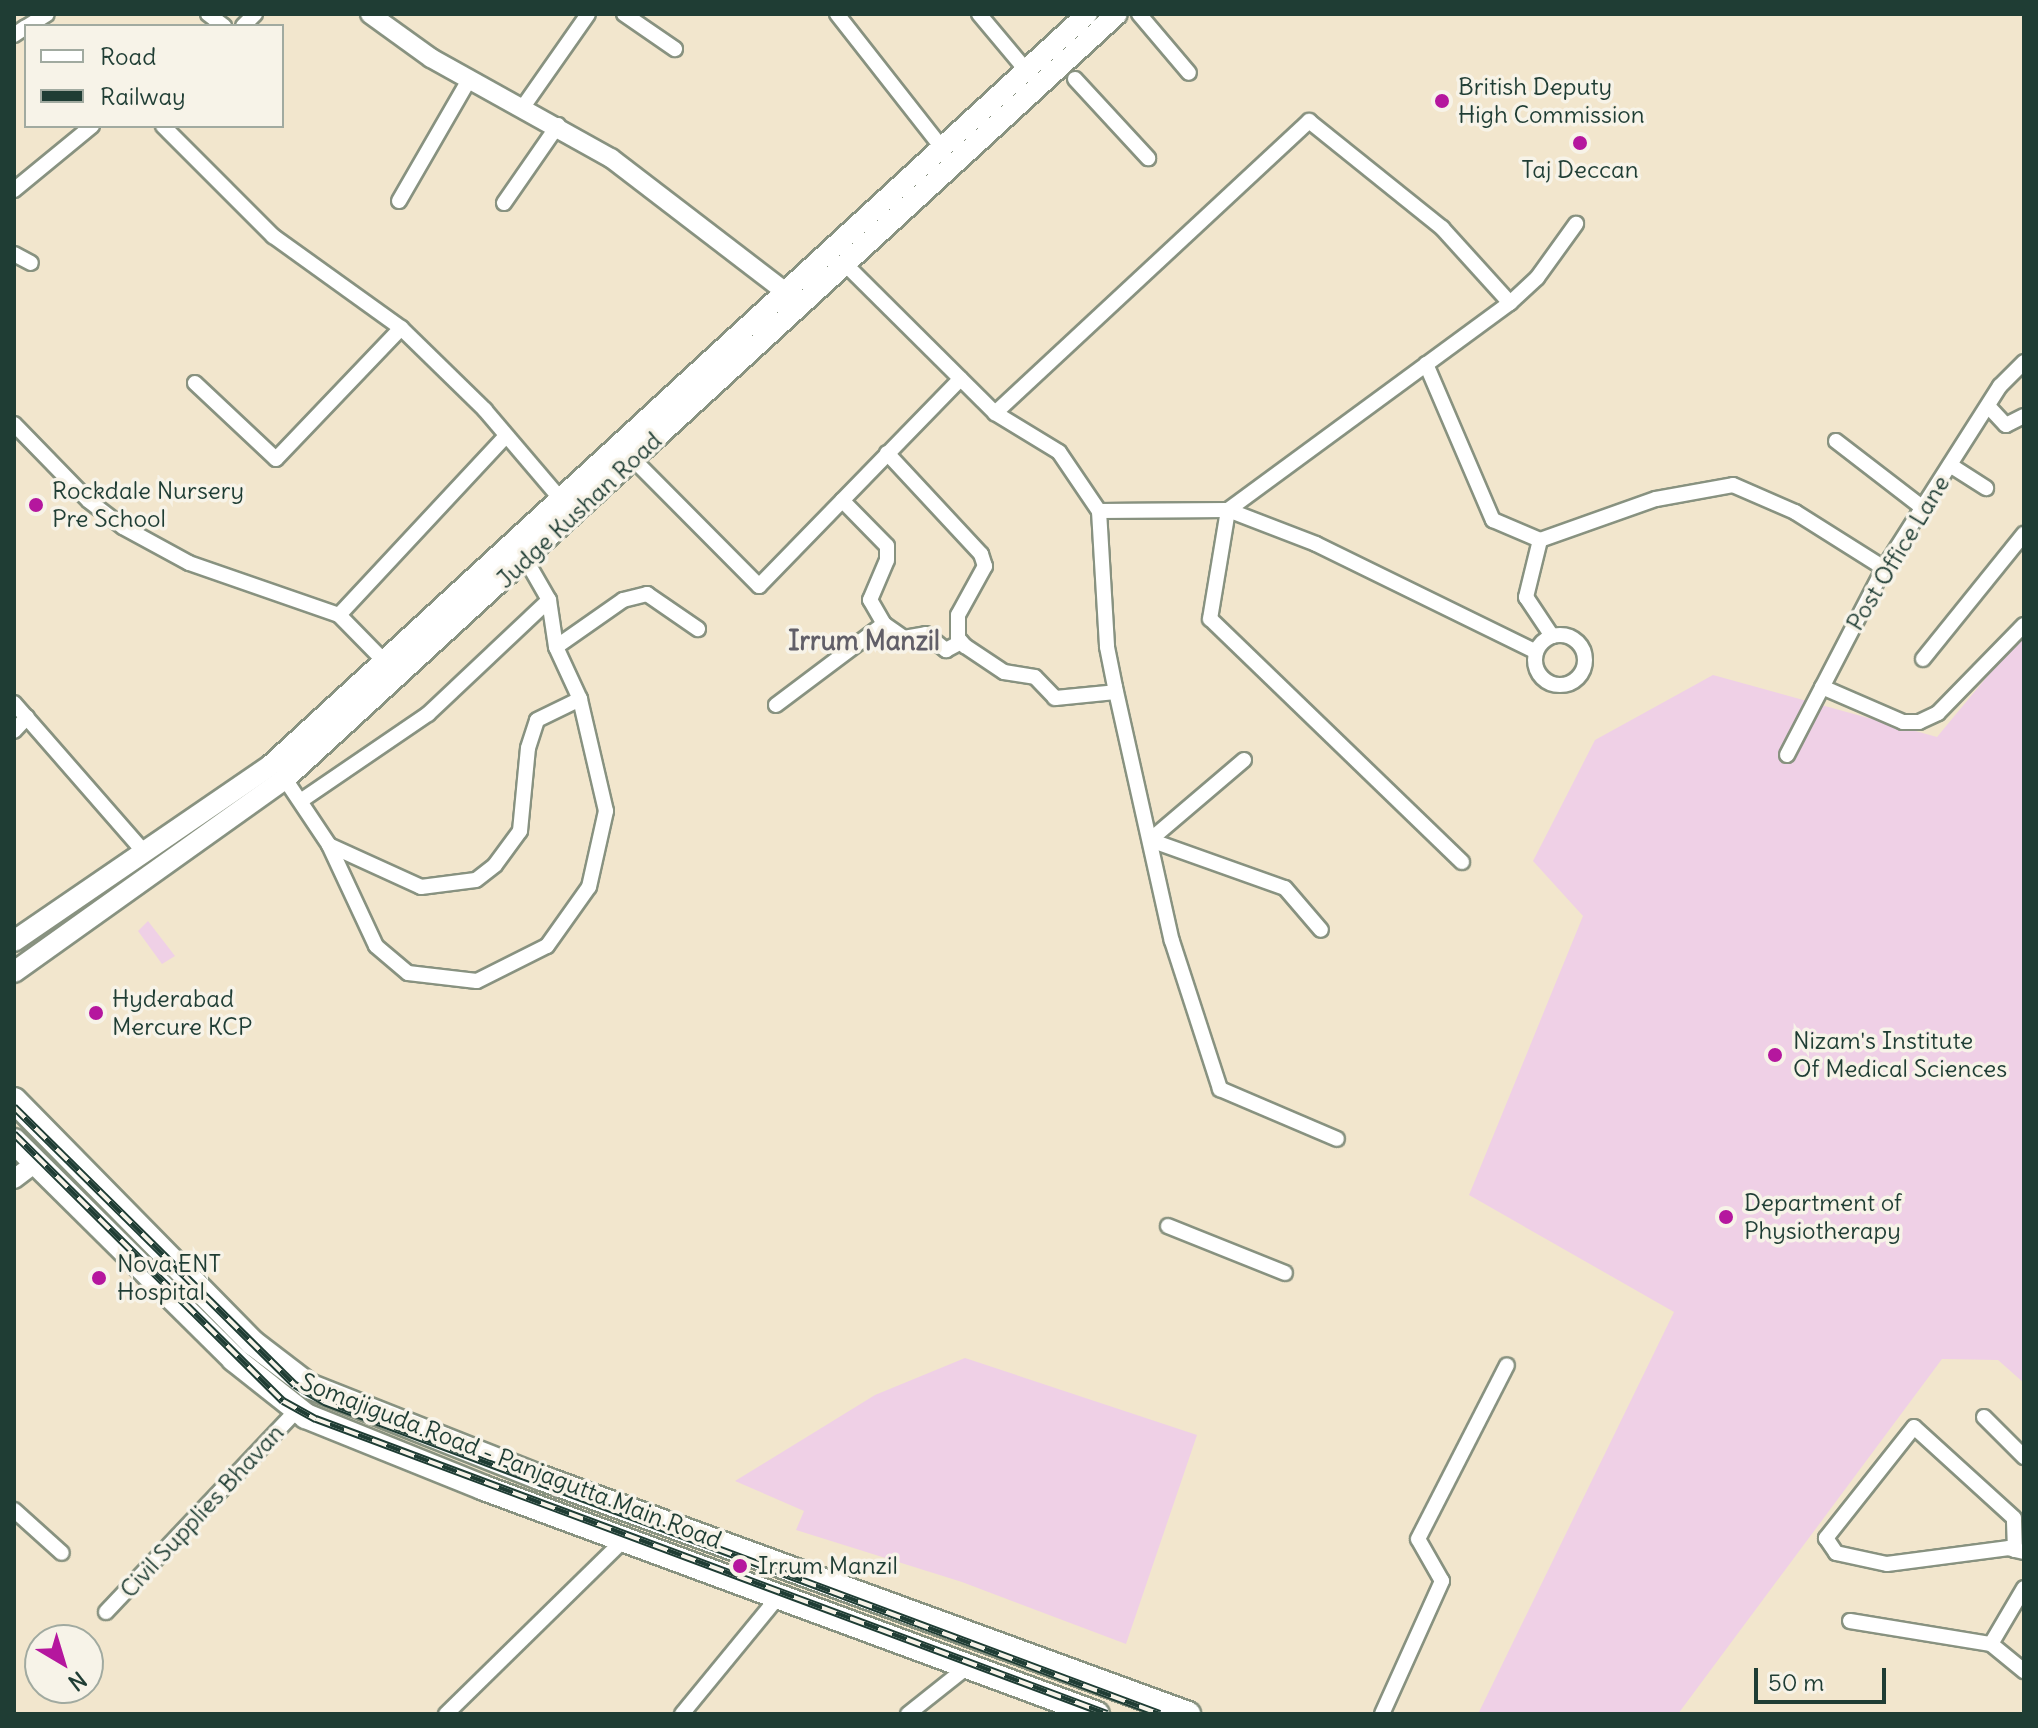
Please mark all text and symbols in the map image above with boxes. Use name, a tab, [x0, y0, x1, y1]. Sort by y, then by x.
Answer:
legend	[24, 24, 284, 128]
text: Road	[100, 41, 156, 71]
place label: British Deputy High Commission	[1458, 73, 1645, 129]
text: Railway	[100, 81, 186, 111]
marker: British Deputy High Commission	[1433, 92, 1451, 110]
marker: Taj Deccan	[1571, 134, 1589, 152]
place label: Taj Deccan	[1521, 156, 1639, 184]
street label: Judge Kushan Road	[490, 426, 668, 594]
street label: Post Office Lane	[1840, 470, 1956, 636]
place label: Rockdale Nursery Pre School	[52, 477, 244, 533]
marker: Rockdale Nursery Pre School	[27, 496, 45, 514]
district label: Irrum Manzil	[788, 625, 940, 657]
place label: Hyderabad Mercure KCP	[112, 985, 252, 1041]
marker: Hyderabad Mercure KCP	[87, 1004, 105, 1022]
place label: Nizam's Institute Of Medical Sciences	[1793, 1027, 2007, 1083]
marker: Nizam's Institute Of Medical Sciences	[1764, 1044, 1786, 1066]
place label: Department of Physiotherapy	[1744, 1189, 1902, 1245]
marker: Department of Physiotherapy	[1715, 1206, 1737, 1228]
place label: Nova ENT Hospital	[117, 1250, 221, 1306]
marker: Nova ENT Hospital	[88, 1267, 110, 1289]
street label: Somajiguda Road - Panjagutta Main Road	[296, 1367, 726, 1555]
street label: Civil Supplies Bhavan	[114, 1418, 290, 1604]
place label: Irrum Manzil	[758, 1552, 898, 1580]
marker: Irrum Manzil	[729, 1555, 751, 1577]
north arrow	[24, 1624, 104, 1704]
scale bar	[1758, 1652, 1890, 1702]
text: N	[63, 1666, 92, 1697]
text: 50 m	[1768, 1667, 1824, 1697]

